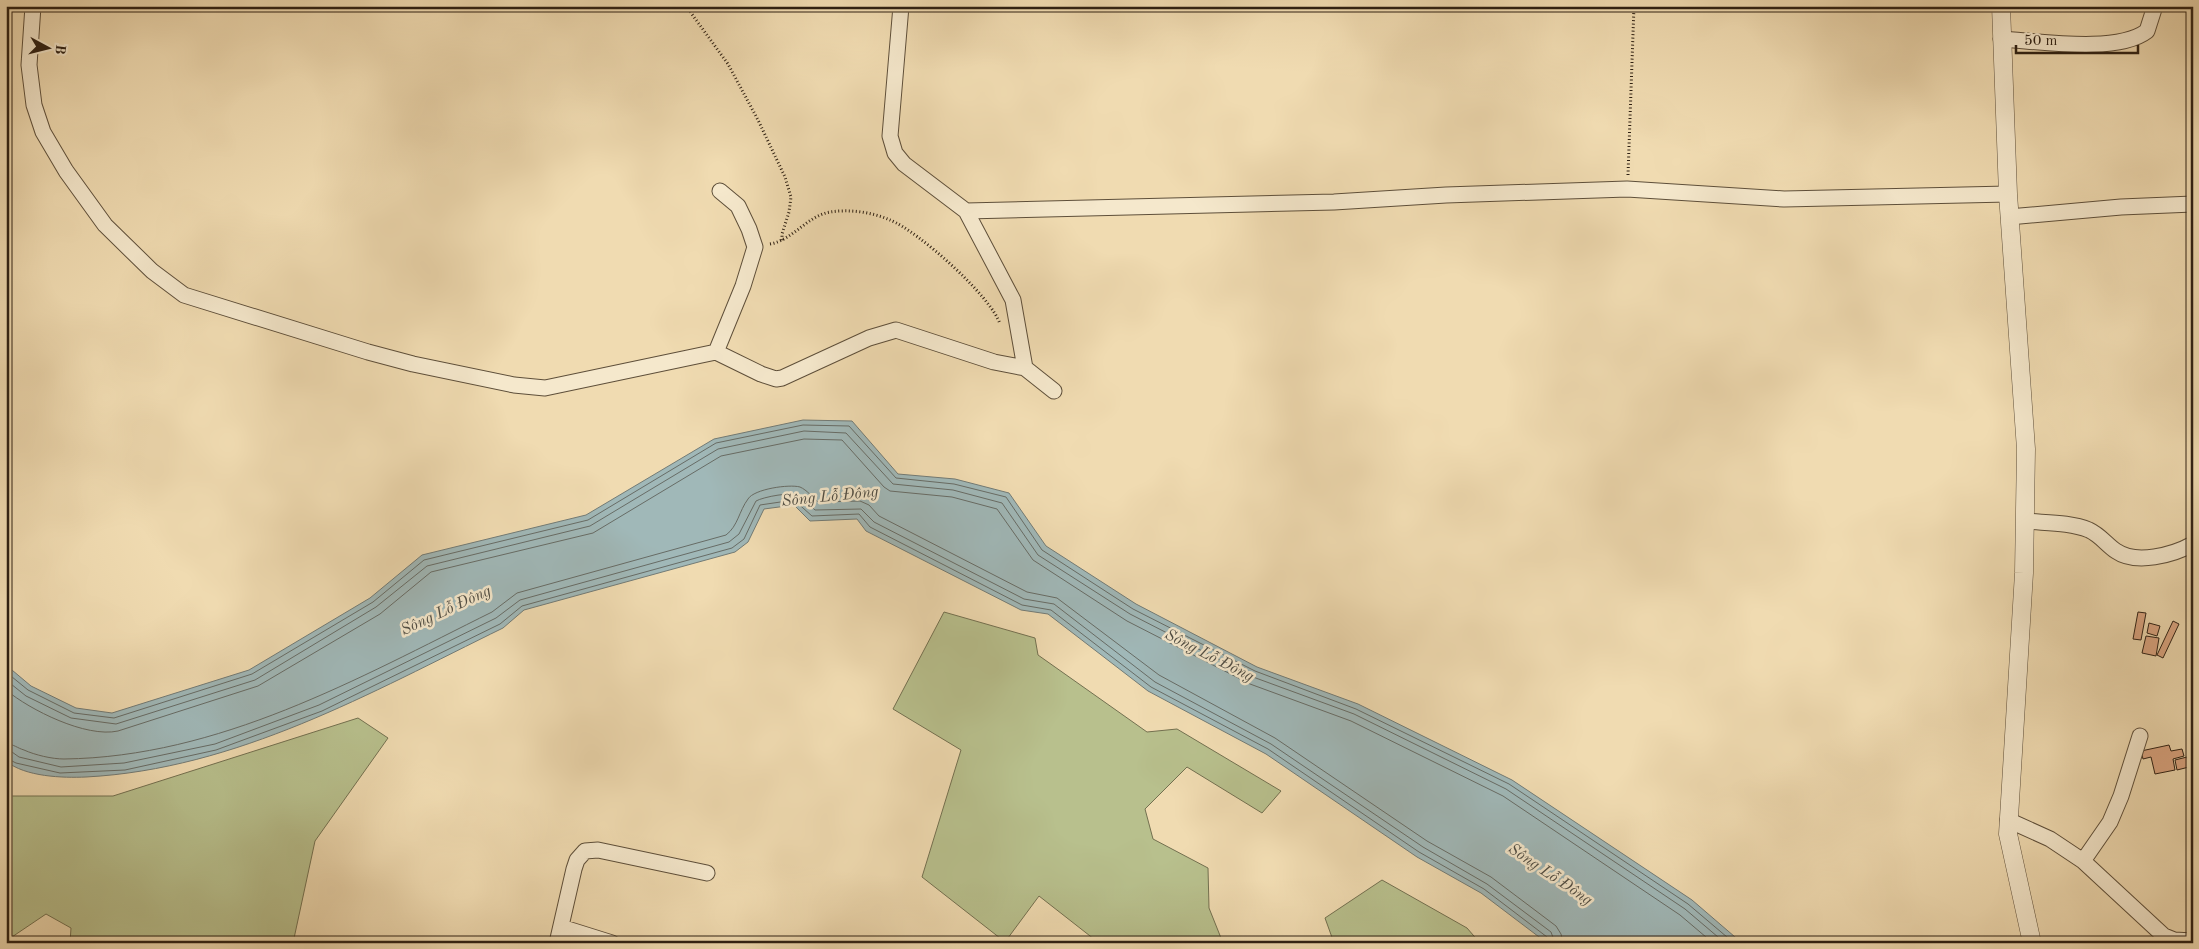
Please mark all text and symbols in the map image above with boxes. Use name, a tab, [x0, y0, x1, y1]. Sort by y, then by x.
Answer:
north arrow	[22, 22, 72, 72]
scale bar	[2016, 22, 2139, 54]
text: 50 m	[2024, 34, 2058, 49]
text: B	[52, 44, 67, 55]
water label: Sông Lỗ Đông	[781, 484, 880, 510]
water label: Sông Lỗ Đông	[398, 583, 494, 639]
water label: Sông Lỗ Đông	[1162, 627, 1256, 685]
water label: Sông Lỗ Đông	[1505, 841, 1595, 909]

